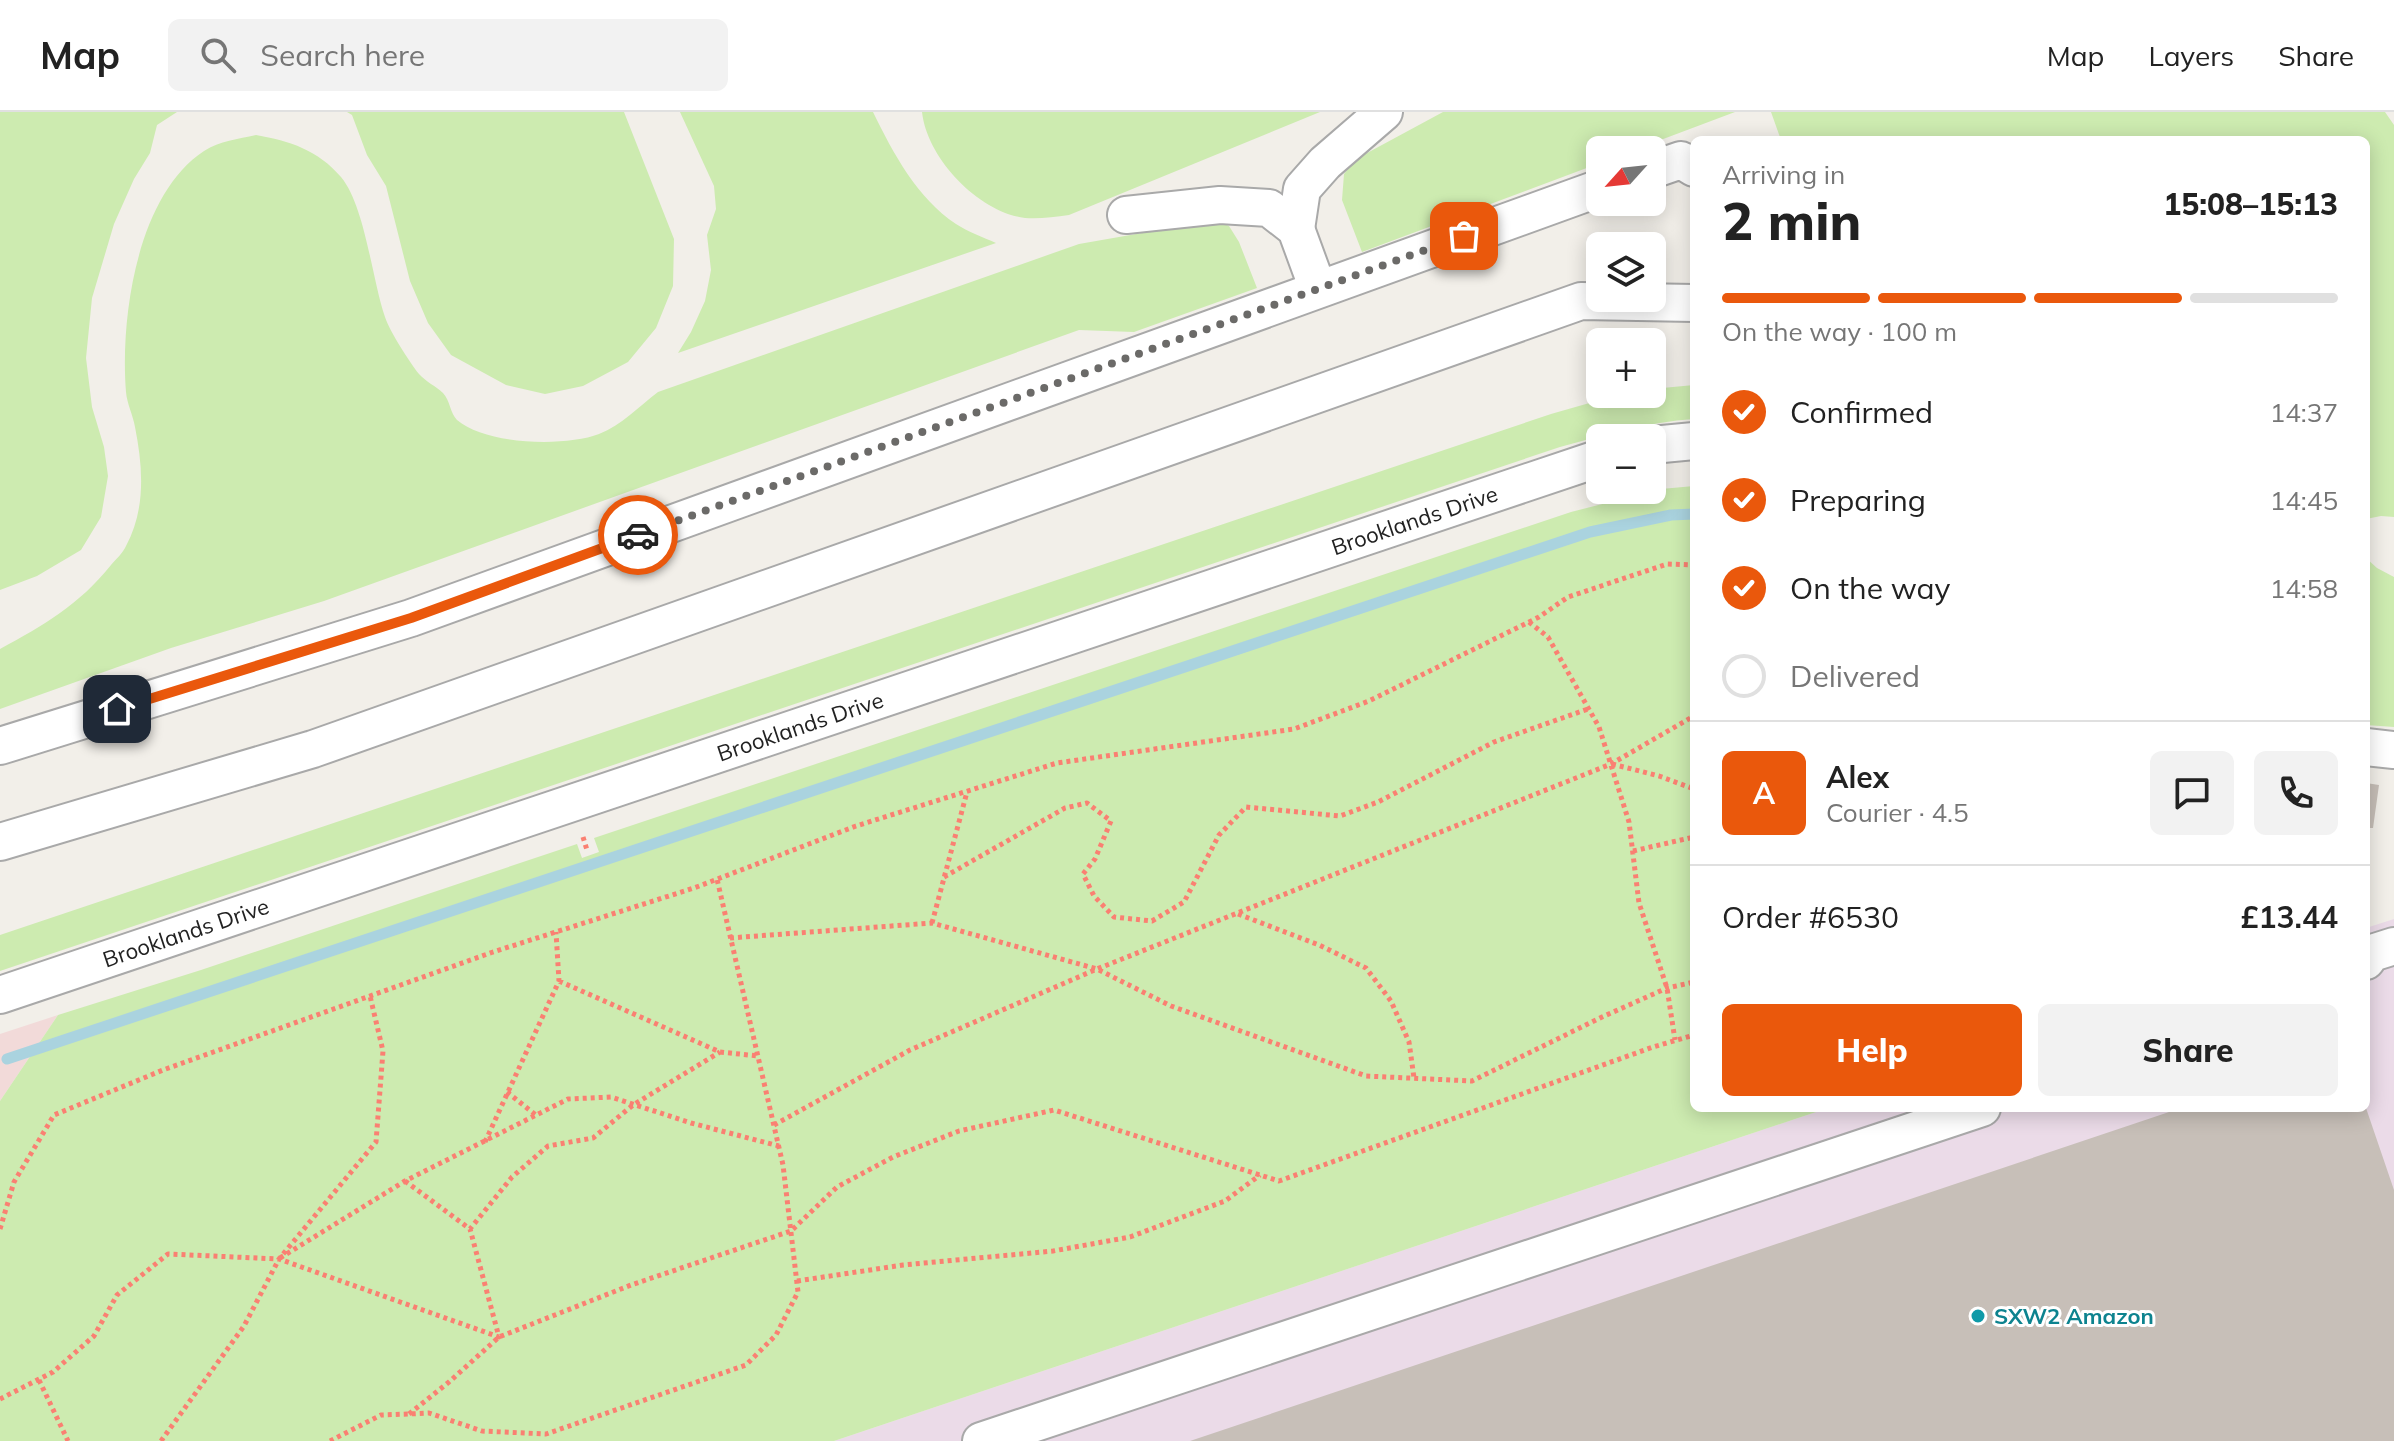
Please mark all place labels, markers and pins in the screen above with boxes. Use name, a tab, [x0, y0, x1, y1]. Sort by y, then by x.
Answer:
pin	[1430, 202, 1498, 270]
pin	[83, 675, 151, 743]
place label: SXW2 Amazon	[1994, 1302, 2154, 1330]
marker: SXW2 Amazon	[1969, 1307, 1987, 1325]

